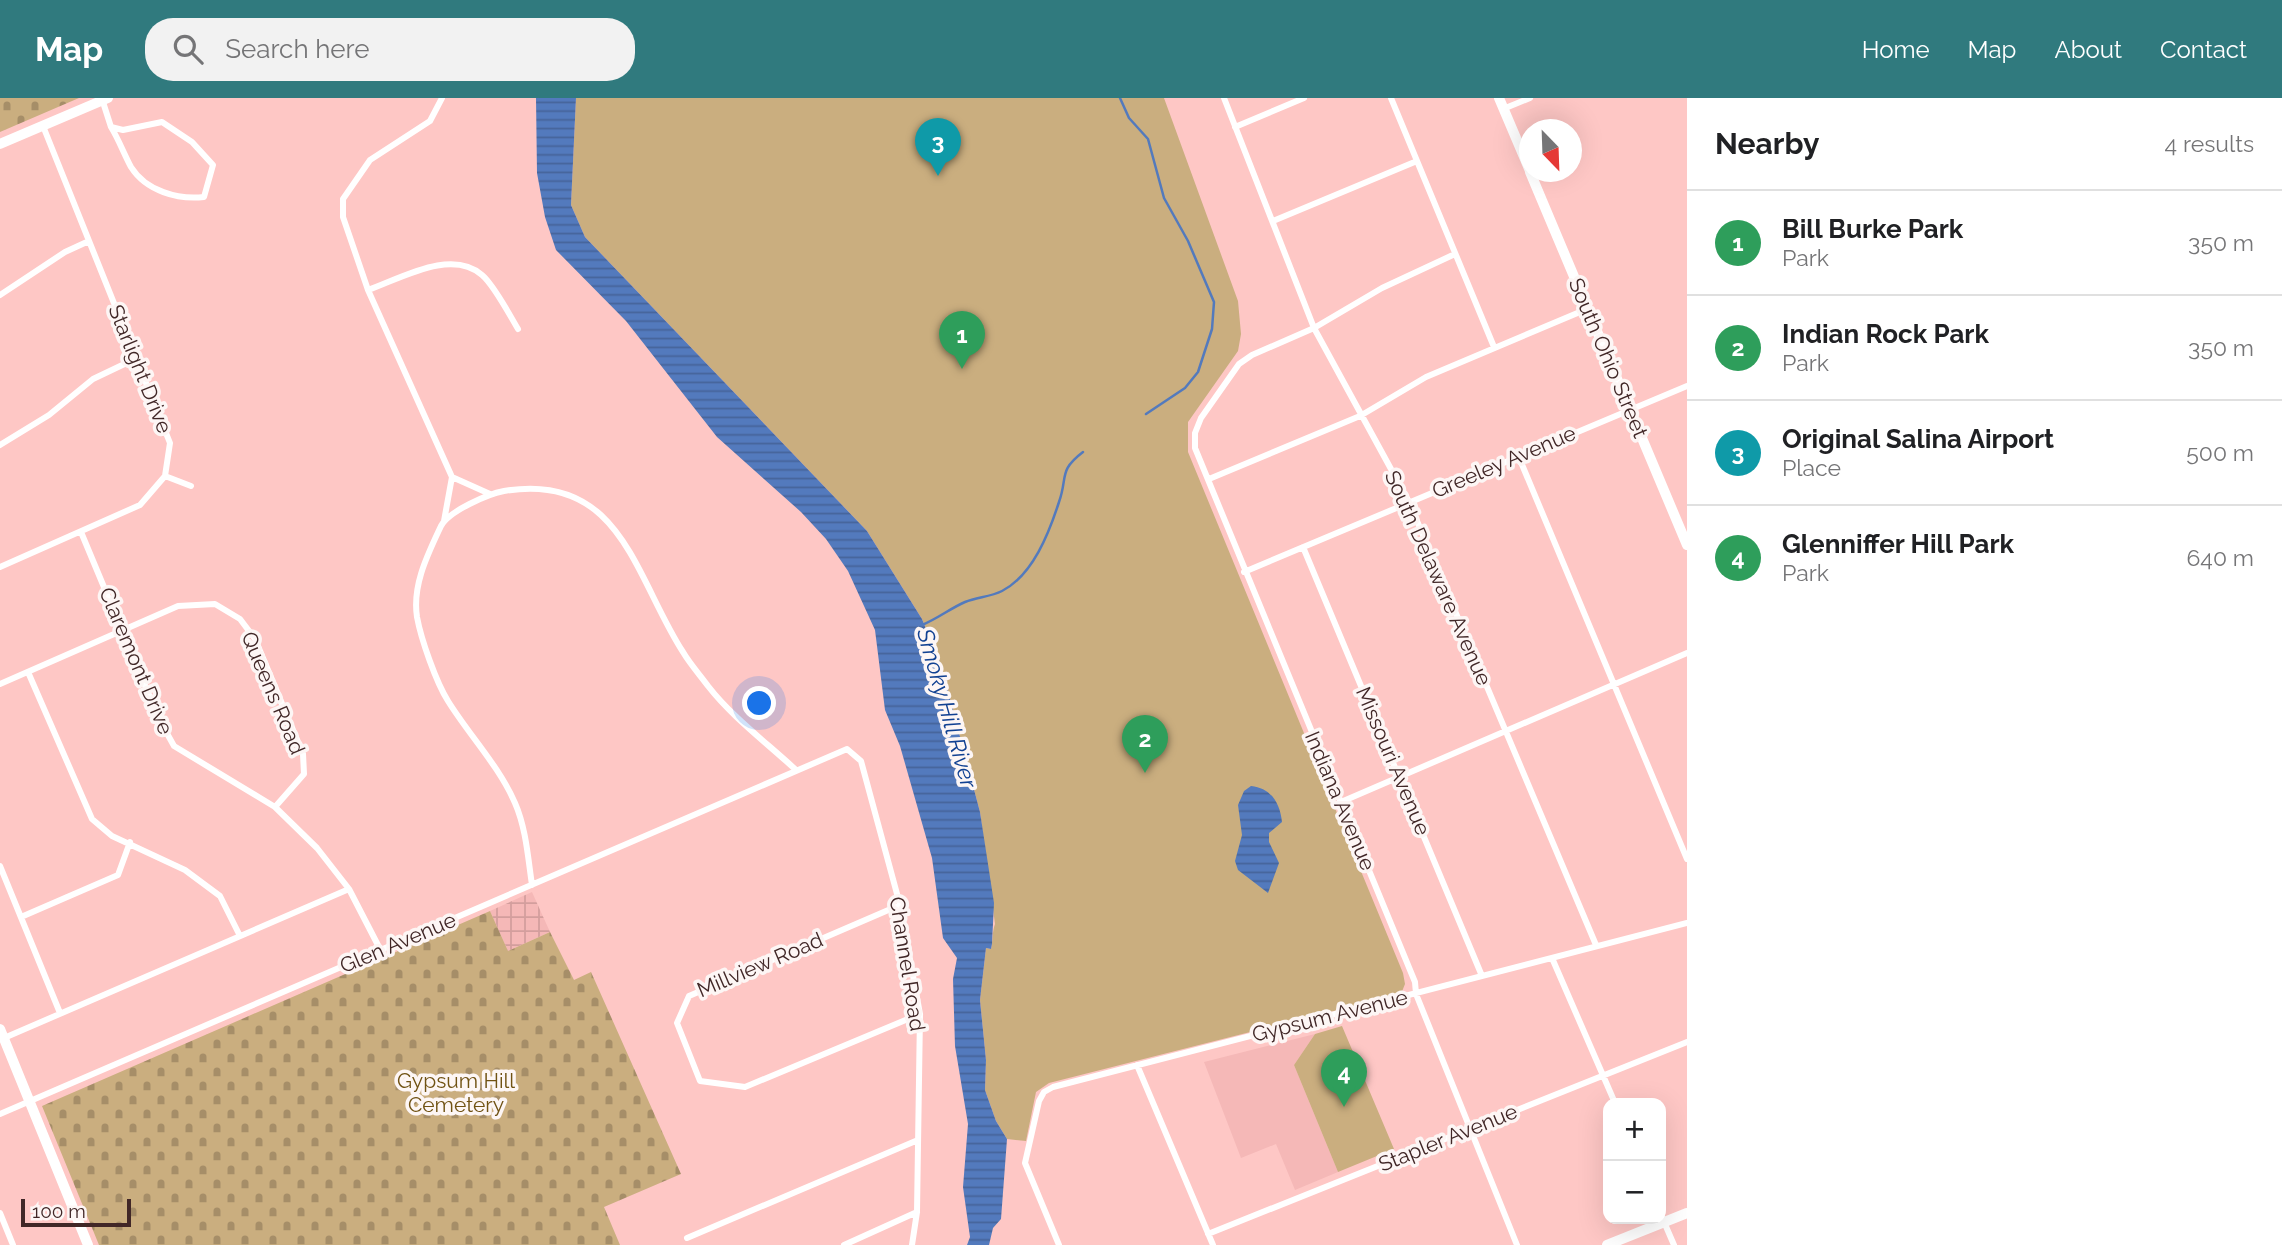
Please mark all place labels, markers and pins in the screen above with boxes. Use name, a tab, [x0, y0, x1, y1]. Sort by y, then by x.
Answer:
pin: 3	[915, 118, 961, 176]
pin: 1	[939, 311, 985, 369]
pin: 2	[1122, 715, 1168, 773]
pin: 4	[1321, 1049, 1367, 1107]

